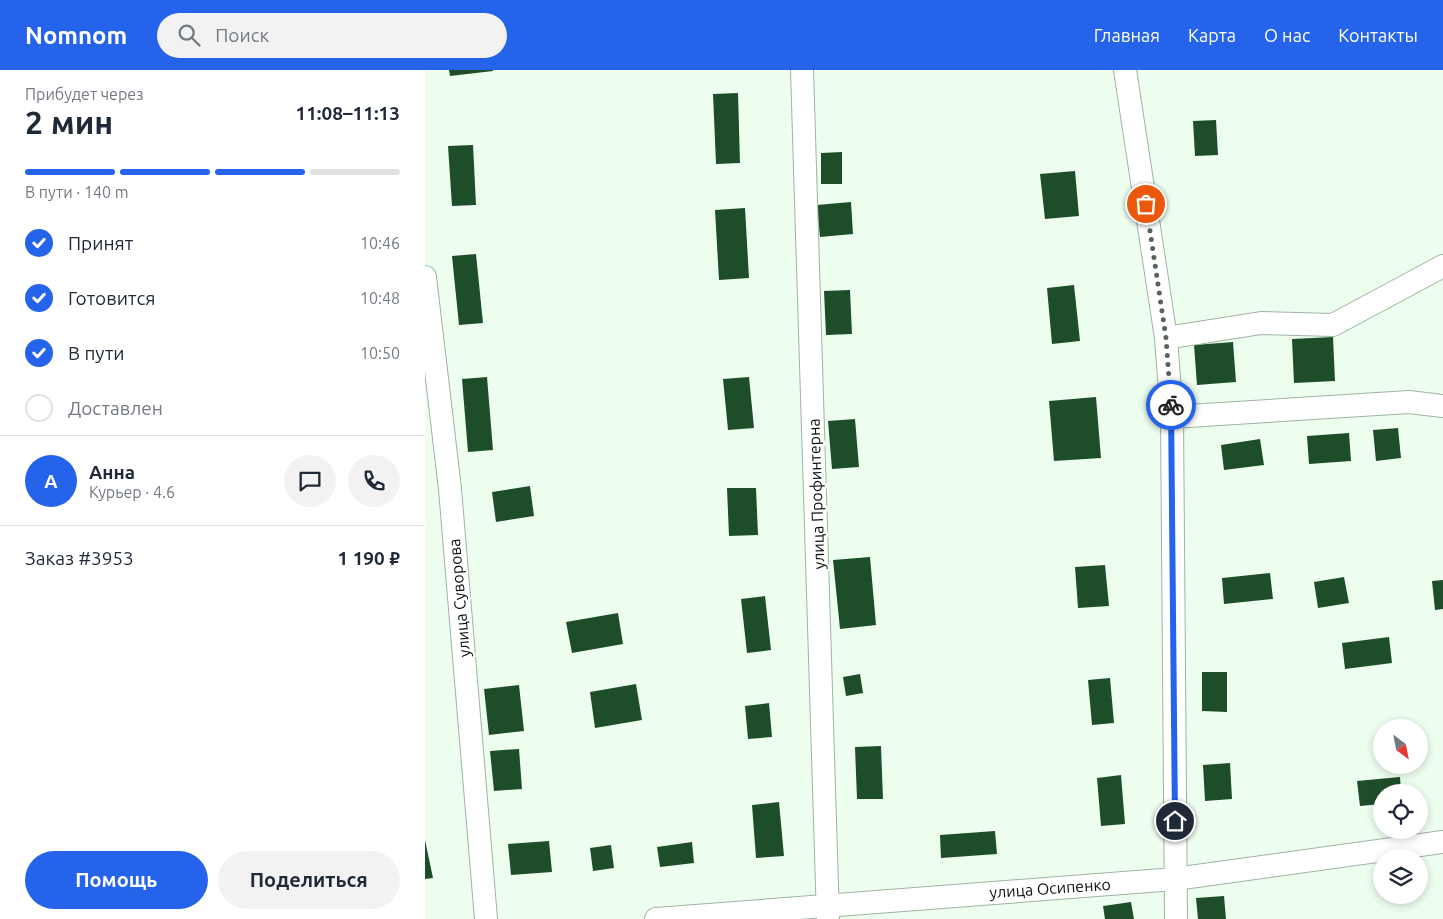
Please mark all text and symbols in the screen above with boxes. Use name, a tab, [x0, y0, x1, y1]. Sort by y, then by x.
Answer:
search box	[157, 13, 507, 58]
icon: search	[175, 21, 203, 49]
text: Nomnom	[25, 22, 127, 49]
text: Поиск	[215, 24, 269, 46]
text: Главная	[1094, 25, 1160, 45]
text: Карта	[1188, 25, 1236, 45]
text: О нас	[1264, 25, 1310, 45]
text: Контакты	[1338, 25, 1418, 45]
text: Прибудет через	[25, 85, 144, 103]
text: 11:08–11:13	[295, 102, 400, 124]
text: 2 мин	[25, 104, 113, 140]
text: В пути · 140 m	[25, 183, 128, 201]
pin	[1125, 183, 1167, 225]
icon: bag	[1132, 190, 1160, 218]
icon: check	[25, 229, 53, 257]
text: Принят	[68, 232, 133, 254]
text: 10:46	[360, 234, 400, 252]
icon: check	[25, 284, 53, 312]
text: Готовится	[68, 287, 155, 309]
text: 10:48	[360, 289, 400, 307]
icon: check	[25, 339, 53, 367]
text: В пути	[68, 342, 125, 364]
text: 10:50	[360, 344, 400, 362]
courier	[1146, 380, 1196, 430]
icon: bike	[1157, 391, 1185, 419]
text: Доставлен	[68, 397, 163, 419]
street label: улица Профинтерна	[804, 418, 828, 570]
button: chat	[284, 455, 336, 507]
button: phone	[348, 455, 400, 507]
text: Анна	[89, 461, 135, 483]
text: А	[44, 470, 58, 492]
text: Курьер · 4.6	[89, 483, 175, 501]
street label: улица Суворова	[445, 538, 473, 658]
text: Заказ #3953	[25, 547, 134, 569]
text: 1 190 ₽	[337, 547, 400, 569]
north arrow	[1373, 719, 1427, 774]
map controls	[1373, 719, 1428, 904]
button: locate	[1373, 784, 1428, 839]
pin	[1154, 800, 1196, 842]
icon: home	[1161, 807, 1189, 835]
button: layers	[1373, 849, 1428, 904]
button: Помощь	[25, 851, 208, 909]
button: Поделиться	[218, 851, 400, 909]
street label: улица Осипенко	[989, 875, 1111, 901]

